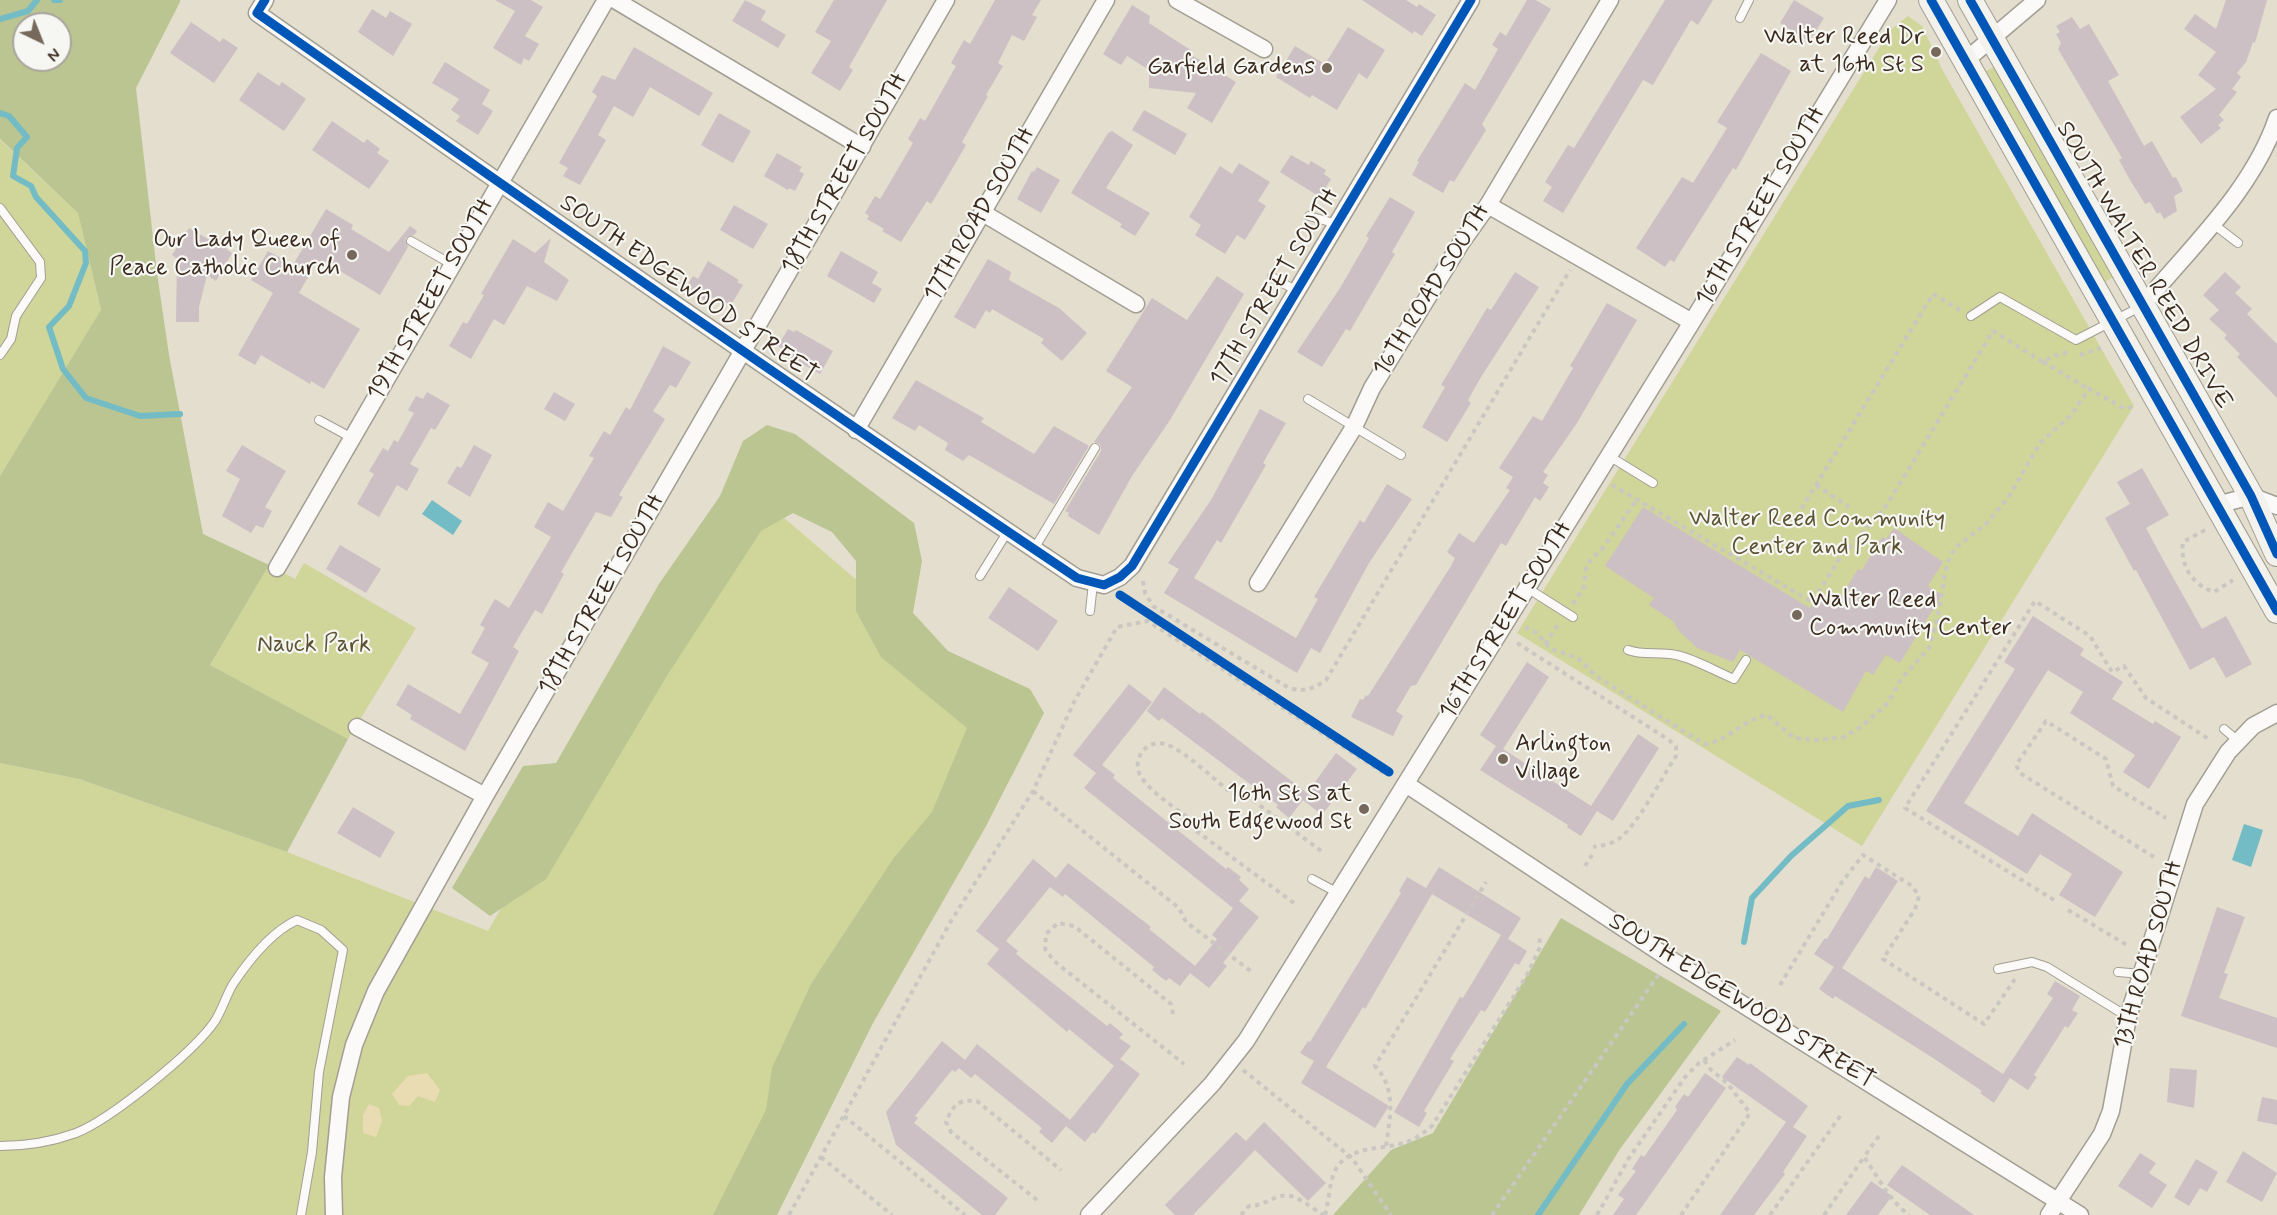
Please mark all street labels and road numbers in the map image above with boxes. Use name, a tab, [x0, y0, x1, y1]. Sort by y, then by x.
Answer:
street label: 18TH STREET SOUTH	[777, 68, 915, 280]
street label: 16TH STREET SOUTH	[1691, 102, 1833, 312]
street label: SOUTH WALTER REED DRIVE	[2049, 117, 2237, 415]
street label: 17TH ROAD SOUTH	[919, 123, 1043, 307]
street label: 17TH STREET SOUTH	[1205, 184, 1347, 392]
street label: SOUTH EDGEWOOD STREET	[553, 190, 823, 390]
street label: 19TH STREET SOUTH	[362, 194, 502, 406]
street label: 16TH ROAD SOUTH	[1368, 199, 1498, 383]
street label: 18TH STREET SOUTH	[534, 489, 672, 701]
street label: 16TH STREET SOUTH	[1435, 517, 1579, 725]
street label: 13TH ROAD SOUTH	[2109, 857, 2191, 1053]
street label: SOUTH EDGEWOOD STREET	[1603, 908, 1879, 1096]

